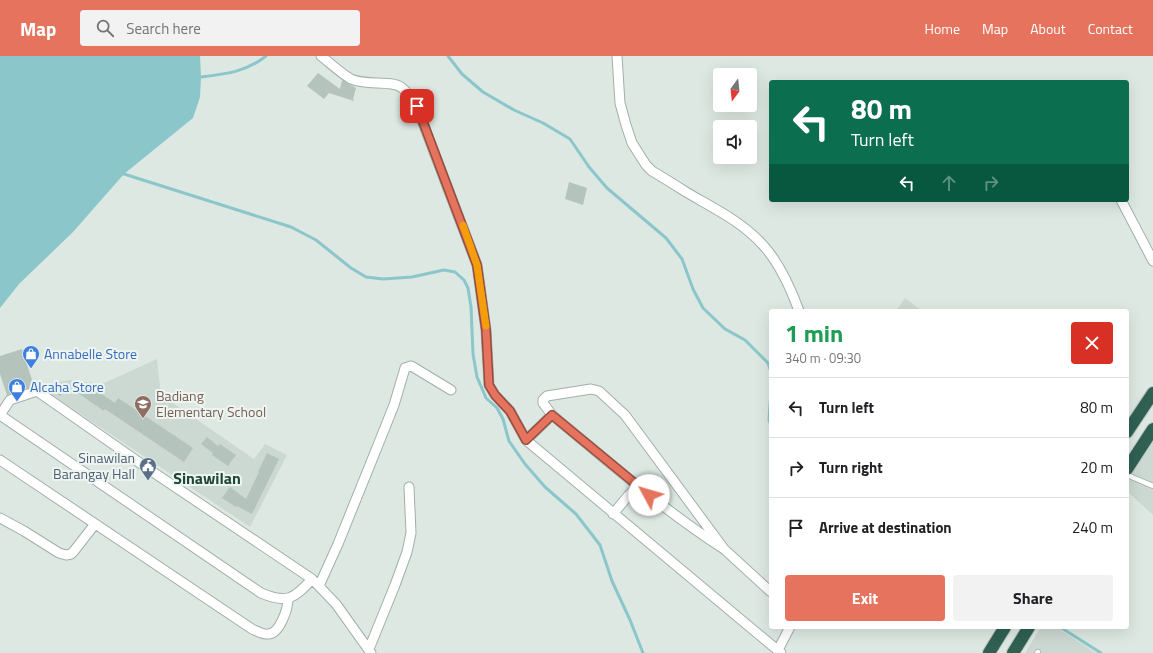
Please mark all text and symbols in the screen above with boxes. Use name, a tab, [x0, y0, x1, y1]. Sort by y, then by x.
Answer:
search box	[80, 10, 360, 46]
text: Map	[20, 14, 56, 43]
icon: search	[94, 17, 116, 39]
text: Search here	[126, 17, 201, 40]
text: Home	[925, 18, 960, 39]
text: Map	[982, 18, 1008, 39]
text: About	[1030, 18, 1066, 39]
text: Contact	[1088, 18, 1133, 39]
north arrow	[713, 68, 757, 112]
map controls	[713, 68, 757, 164]
text: 80 m	[851, 87, 912, 130]
pin	[400, 89, 434, 123]
icon: arrive	[406, 95, 428, 117]
icon: left	[785, 96, 837, 148]
button: sound	[713, 120, 757, 164]
text: Turn left	[851, 126, 914, 153]
icon: left	[896, 172, 918, 194]
icon: ahead	[938, 172, 960, 194]
icon: right	[980, 172, 1002, 194]
text: 1 min	[785, 315, 843, 351]
button: close	[1071, 322, 1113, 364]
place label: Annabelle Store	[44, 343, 137, 364]
shop icon: Annabelle Store	[21, 344, 41, 369]
text: 340 m · 09:30	[785, 348, 861, 368]
place label: Alcaha Store	[30, 376, 104, 397]
shop icon: Alcaha Store	[7, 377, 27, 402]
place label: Badiang Elementary School	[156, 385, 266, 422]
school or university icon: Badiang Elementary School	[133, 394, 153, 419]
text: Turn left	[819, 396, 874, 419]
text: 80 m	[1080, 396, 1113, 419]
icon: left	[785, 397, 807, 419]
place label: Sinawilan Barangay Hall	[53, 447, 135, 484]
public building icon: Sinawilan Barangay Hall	[138, 456, 158, 481]
text: Turn right	[819, 456, 883, 479]
text: 20 m	[1080, 456, 1113, 479]
icon: right	[785, 457, 807, 479]
district label: Sinawilan	[173, 466, 241, 490]
position arrow	[628, 474, 670, 516]
text: Arrive at destination	[819, 516, 952, 539]
text: 240 m	[1072, 516, 1113, 539]
icon: arrive	[785, 517, 807, 539]
button: Exit	[785, 575, 945, 621]
button: Share	[953, 575, 1113, 621]

